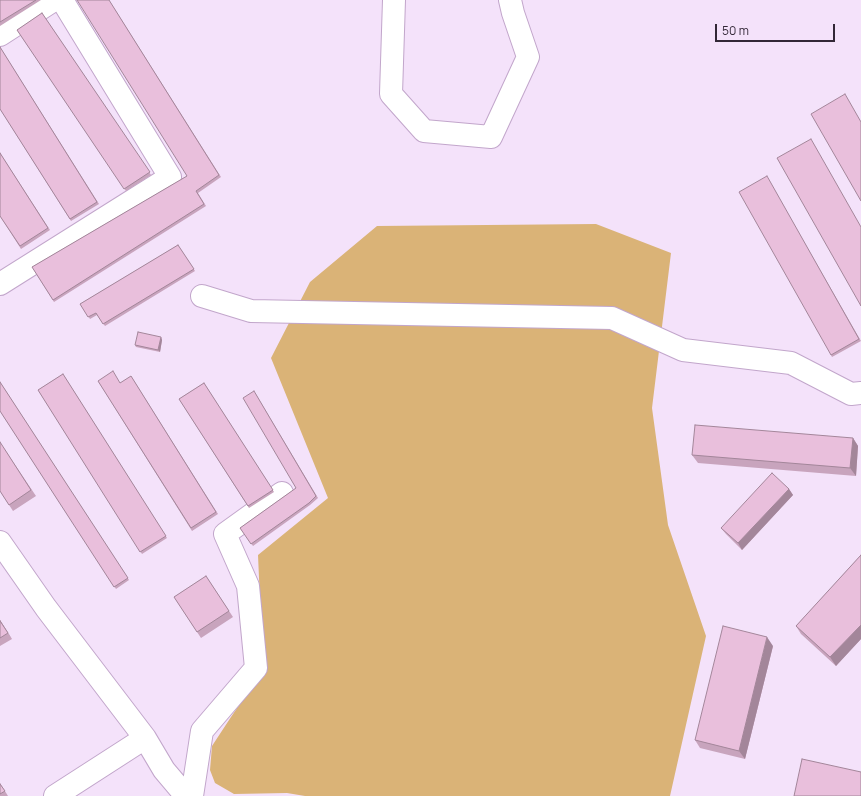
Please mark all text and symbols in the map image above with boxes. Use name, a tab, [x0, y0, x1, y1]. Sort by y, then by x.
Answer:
scale bar	[717, 16, 837, 42]
text: 50 m	[722, 22, 749, 39]

